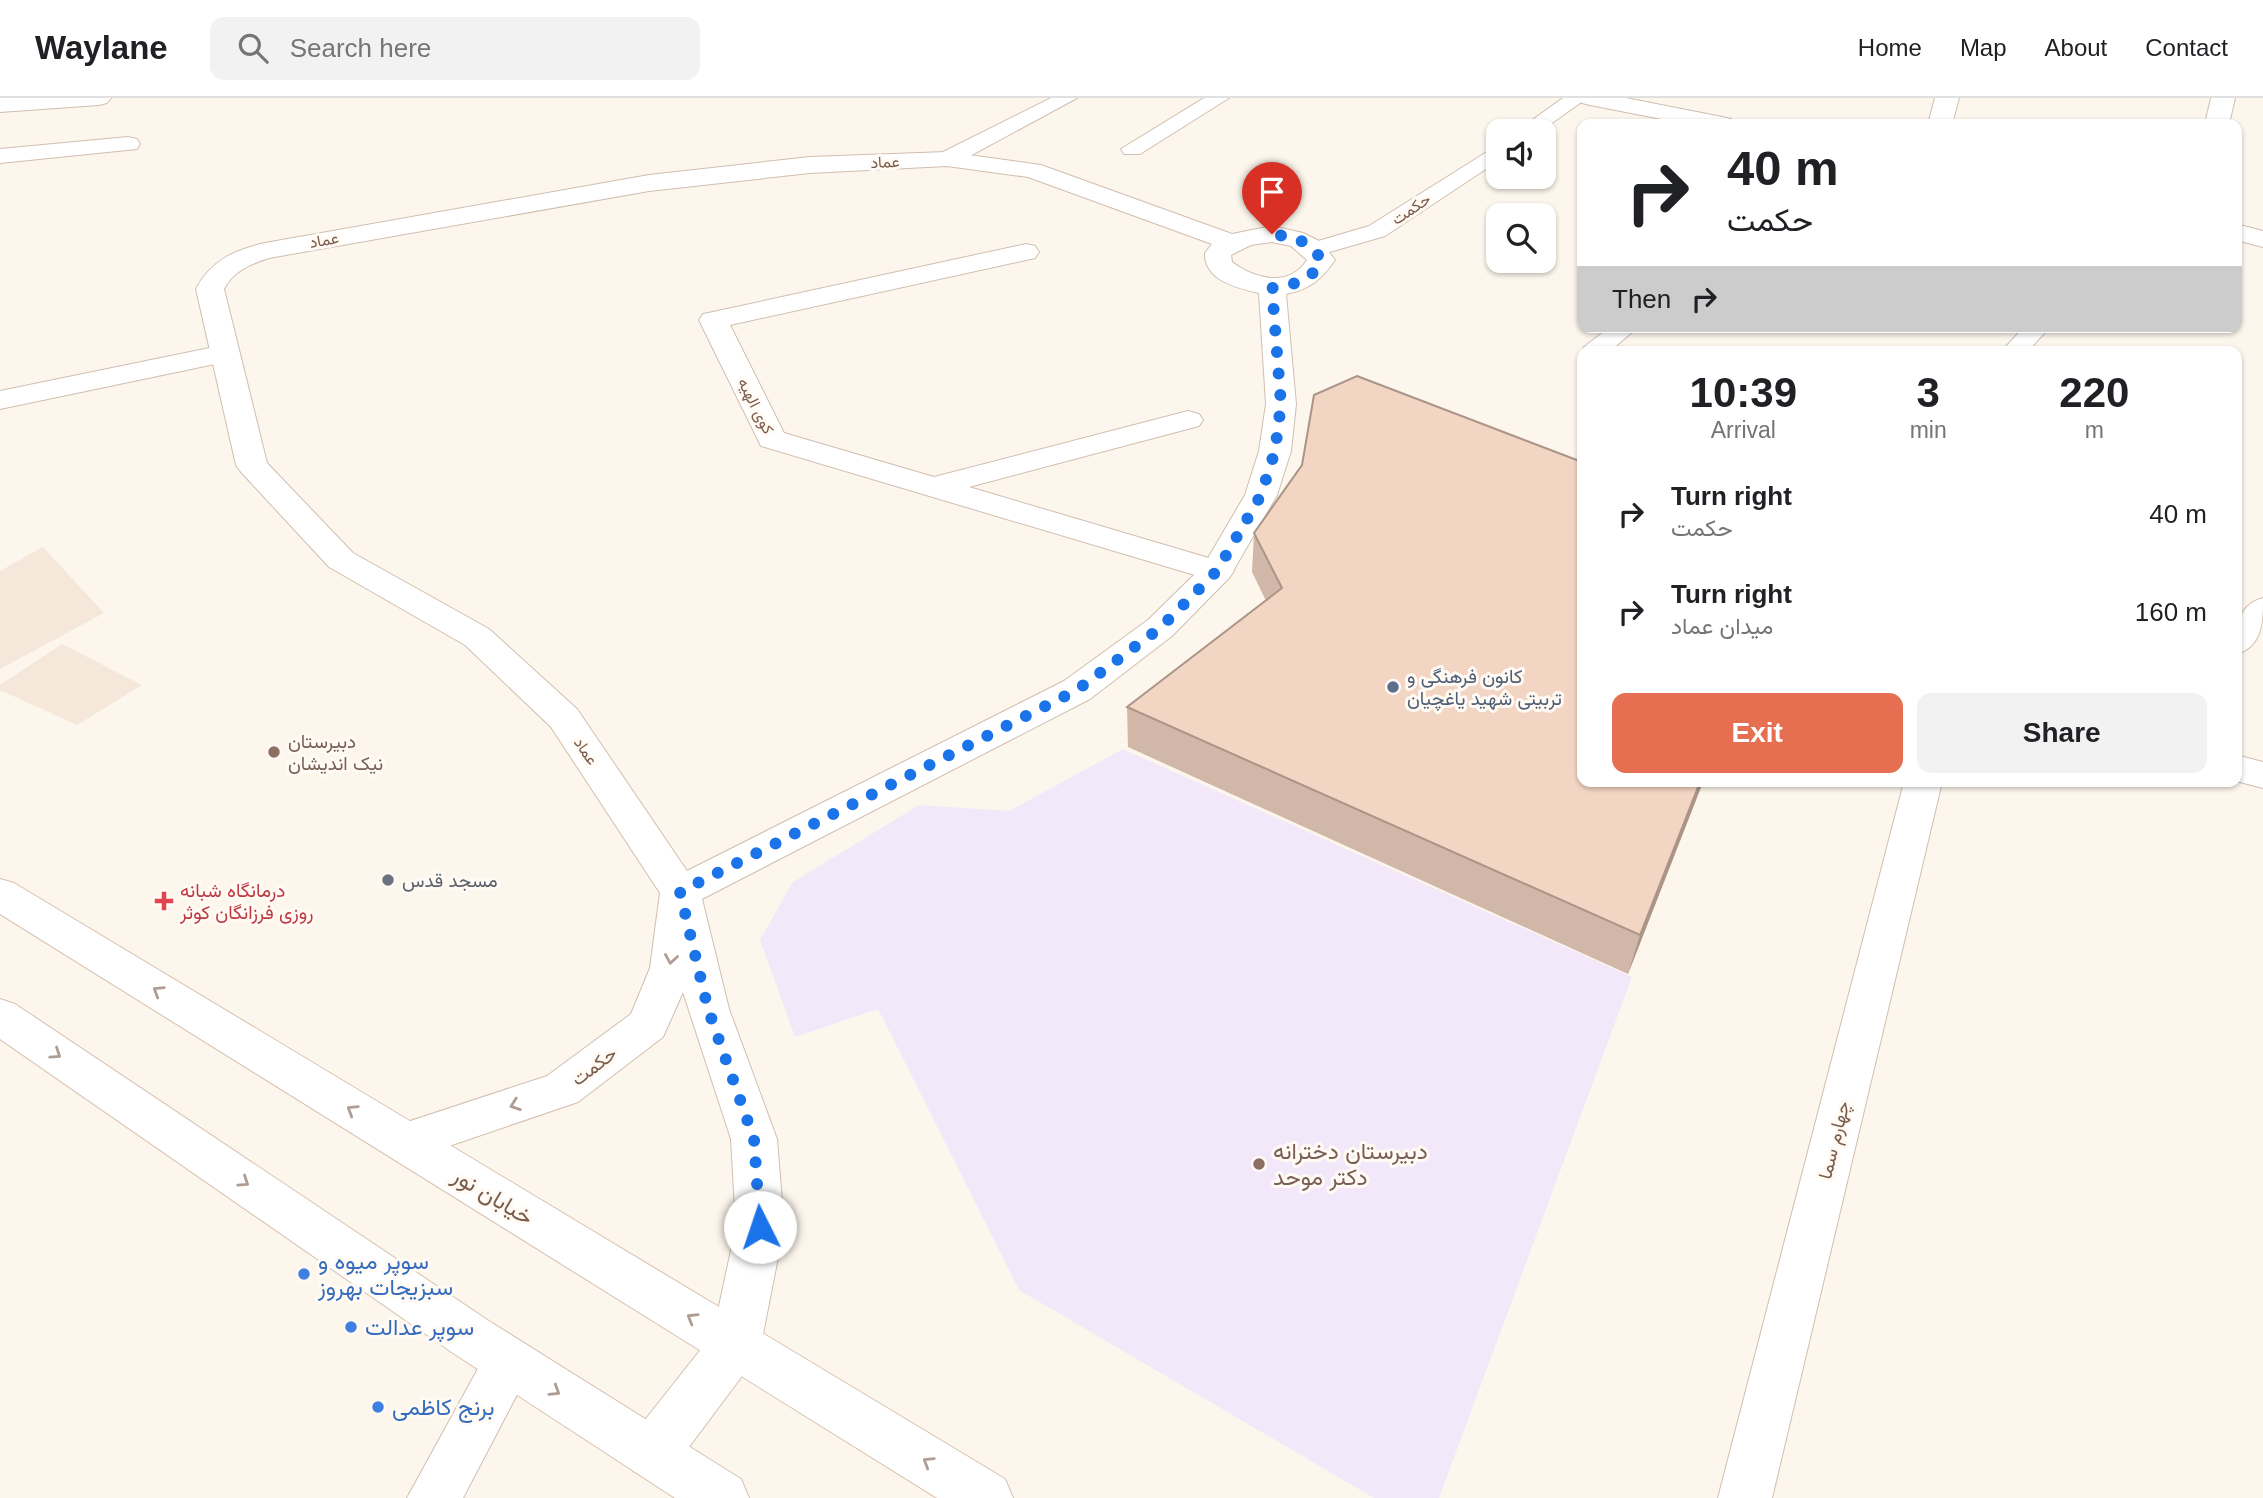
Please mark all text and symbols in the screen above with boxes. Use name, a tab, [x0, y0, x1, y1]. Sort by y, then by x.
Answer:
search box	[210, 17, 700, 80]
text: Waylane	[35, 29, 168, 66]
icon: search	[234, 29, 272, 67]
text: Search here	[290, 33, 431, 63]
text: Home	[1858, 34, 1922, 61]
text: Map	[1960, 34, 2007, 61]
text: About	[2045, 34, 2107, 61]
text: Contact	[2145, 34, 2228, 61]
map controls	[1486, 119, 1556, 273]
button: sound	[1486, 119, 1556, 189]
text: 40 m	[1727, 141, 1839, 195]
icon: right	[1612, 147, 1703, 238]
street label: عماد	[870, 153, 900, 171]
pin	[1242, 162, 1302, 234]
icon: arrive	[1253, 173, 1291, 211]
street label: حکمت	[1388, 190, 1434, 228]
text: حکمت	[1727, 202, 1813, 238]
button: search	[1486, 203, 1556, 273]
street label: عماد	[308, 229, 340, 251]
icon: right	[1685, 280, 1723, 318]
text: Then	[1612, 284, 1671, 314]
text: 10:39	[1690, 369, 1797, 416]
text: 3	[1916, 369, 1940, 416]
text: 220	[2059, 369, 2129, 416]
street label: کوی الهیه	[733, 375, 777, 438]
text: Arrival	[1711, 417, 1776, 443]
text: min	[1910, 417, 1947, 443]
text: m	[2085, 417, 2104, 443]
text: Turn right	[1671, 481, 1792, 511]
icon: right	[1612, 495, 1650, 533]
text: 40 m	[2149, 499, 2207, 529]
text: حکمت	[1671, 515, 1733, 541]
text: Turn right	[1671, 579, 1792, 609]
icon: right	[1612, 593, 1650, 631]
text: 160 m	[2135, 597, 2207, 627]
text: میدان عماد	[1671, 613, 1773, 639]
place label: کانون فرهنگی و تربیتی شهید یاغچیان	[1407, 666, 1562, 712]
marker: کانون فرهنگی و تربیتی شهید یاغچیان	[1385, 679, 1401, 695]
button: Exit	[1612, 693, 1903, 773]
button: Share	[1917, 693, 2207, 773]
place label: دبیرستان نیک اندیشان	[288, 731, 383, 775]
street label: عماد	[571, 734, 601, 768]
marker: دبیرستان نیک اندیشان	[266, 744, 282, 760]
place label: مسجد قدس	[402, 870, 498, 892]
marker: مسجد قدس	[380, 872, 396, 888]
place label: درمانگاه شبانه روزی فرزانگان کوثر	[179, 880, 313, 924]
marker: درمانگاه شبانه روزی فرزانگان کوثر	[154, 891, 174, 911]
one-way arrow	[664, 953, 679, 965]
one-way arrow	[153, 986, 166, 999]
street label: حکمت	[567, 1042, 621, 1090]
one-way arrow	[49, 1046, 62, 1059]
one-way arrow	[509, 1097, 521, 1112]
street label: چهارم سما	[1814, 1099, 1857, 1182]
one-way arrow	[347, 1105, 360, 1118]
place label: دبیرستان دخترانه دکتر موحد	[1273, 1138, 1428, 1192]
marker: دبیرستان دخترانه دکتر موحد	[1251, 1156, 1267, 1172]
street label: خیابان نور	[446, 1161, 538, 1232]
one-way arrow	[237, 1174, 250, 1187]
position arrow	[723, 1190, 797, 1264]
place label: سوپر میوه و سبزیجات بهروز	[317, 1248, 453, 1302]
marker: سوپر میوه و سبزیجات بهروز	[296, 1266, 312, 1282]
one-way arrow	[687, 1313, 700, 1326]
place label: سوپر عدالت	[365, 1314, 474, 1343]
marker: سوپر عدالت	[343, 1319, 359, 1335]
one-way arrow	[547, 1383, 560, 1396]
place label: برنج کاظمی	[392, 1394, 495, 1423]
marker: برنج کاظمی	[370, 1399, 386, 1415]
one-way arrow	[923, 1458, 936, 1471]

